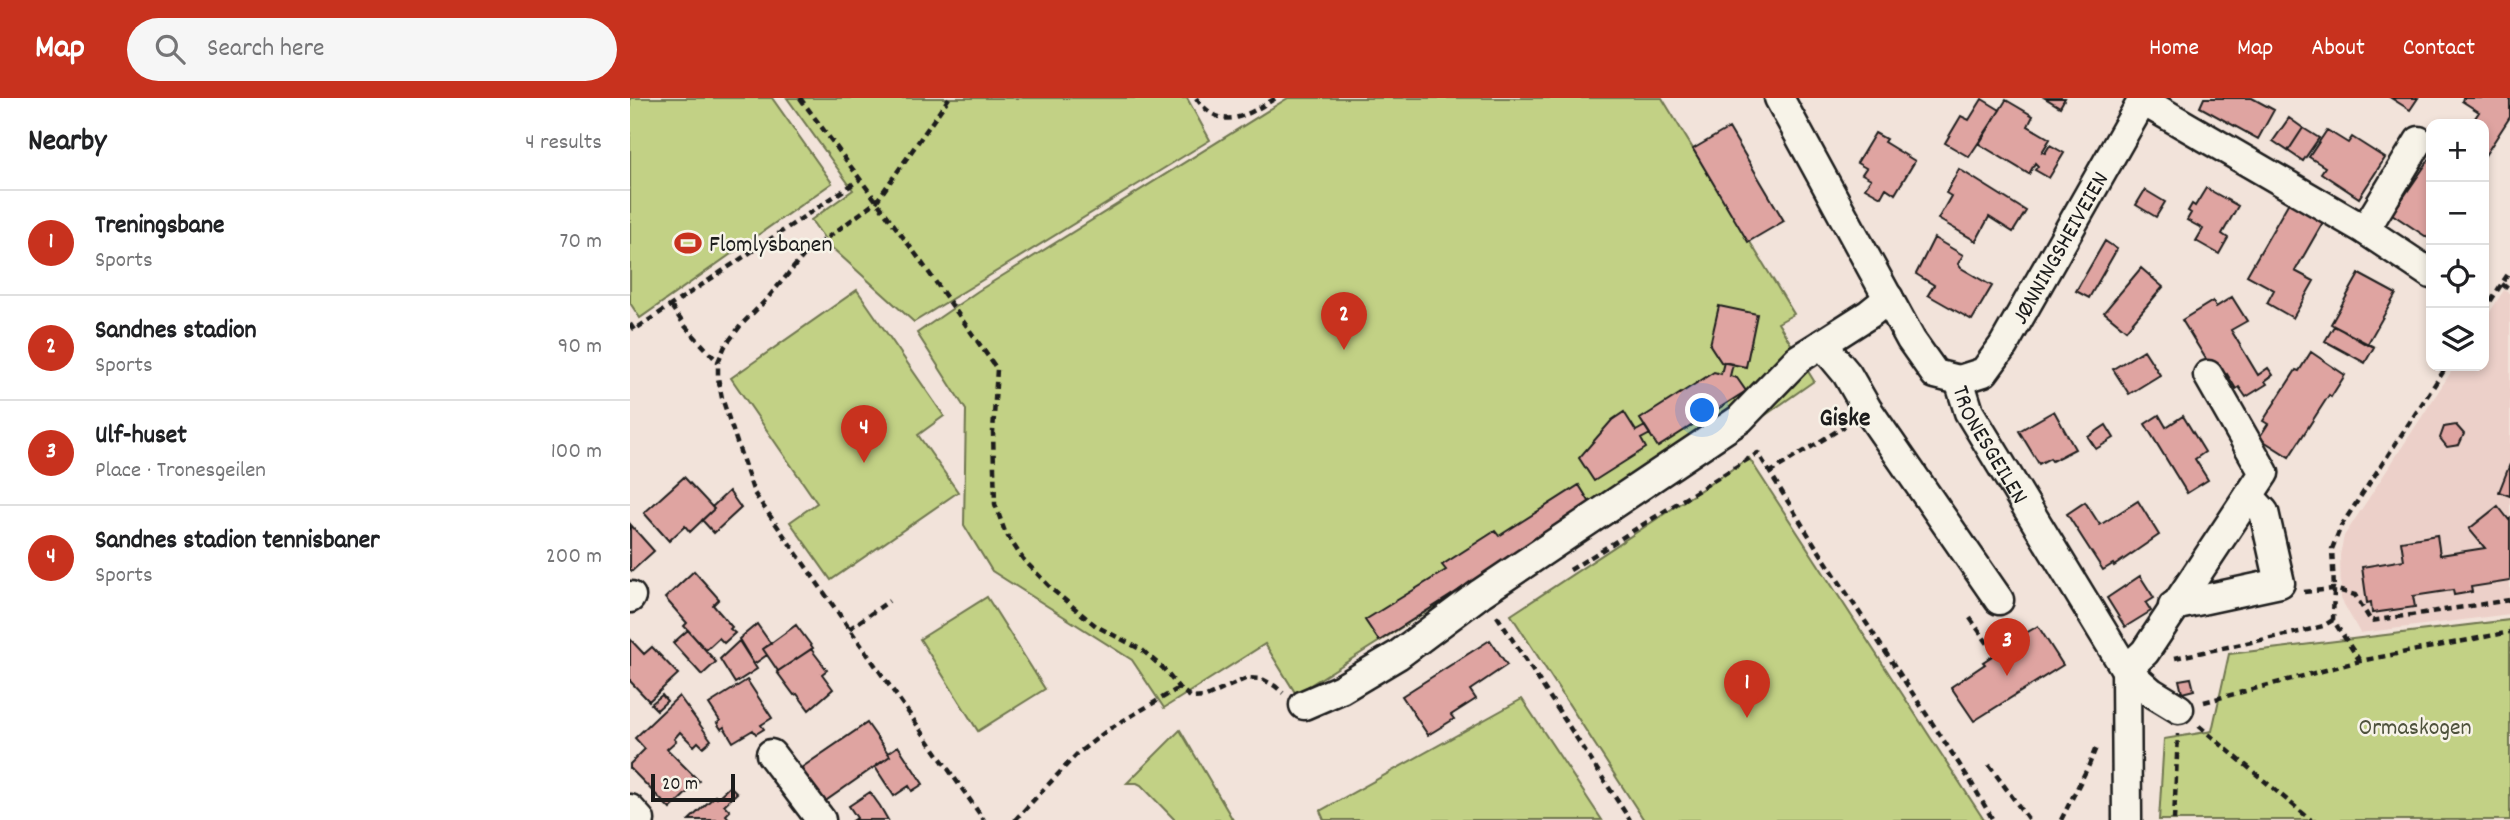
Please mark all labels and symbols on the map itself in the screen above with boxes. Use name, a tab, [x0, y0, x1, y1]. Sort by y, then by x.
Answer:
street label: JØNNINGSHEIVEIEN	[2005, 166, 2119, 331]
sports icon: Flomlysbanen	[673, 228, 703, 258]
place label: Flomlysbanen	[709, 229, 833, 263]
pin: 2	[1321, 292, 1367, 350]
street label: TRONESGEILEN	[1942, 382, 2035, 511]
your location	[1685, 393, 1719, 427]
district label: Giske	[1820, 401, 1870, 438]
pin: 4	[841, 405, 887, 463]
pin: 3	[1984, 618, 2030, 676]
pin: 1	[1724, 660, 1770, 718]
park label: Ormaskogen	[2358, 712, 2472, 746]
scale bar	[651, 771, 735, 803]

